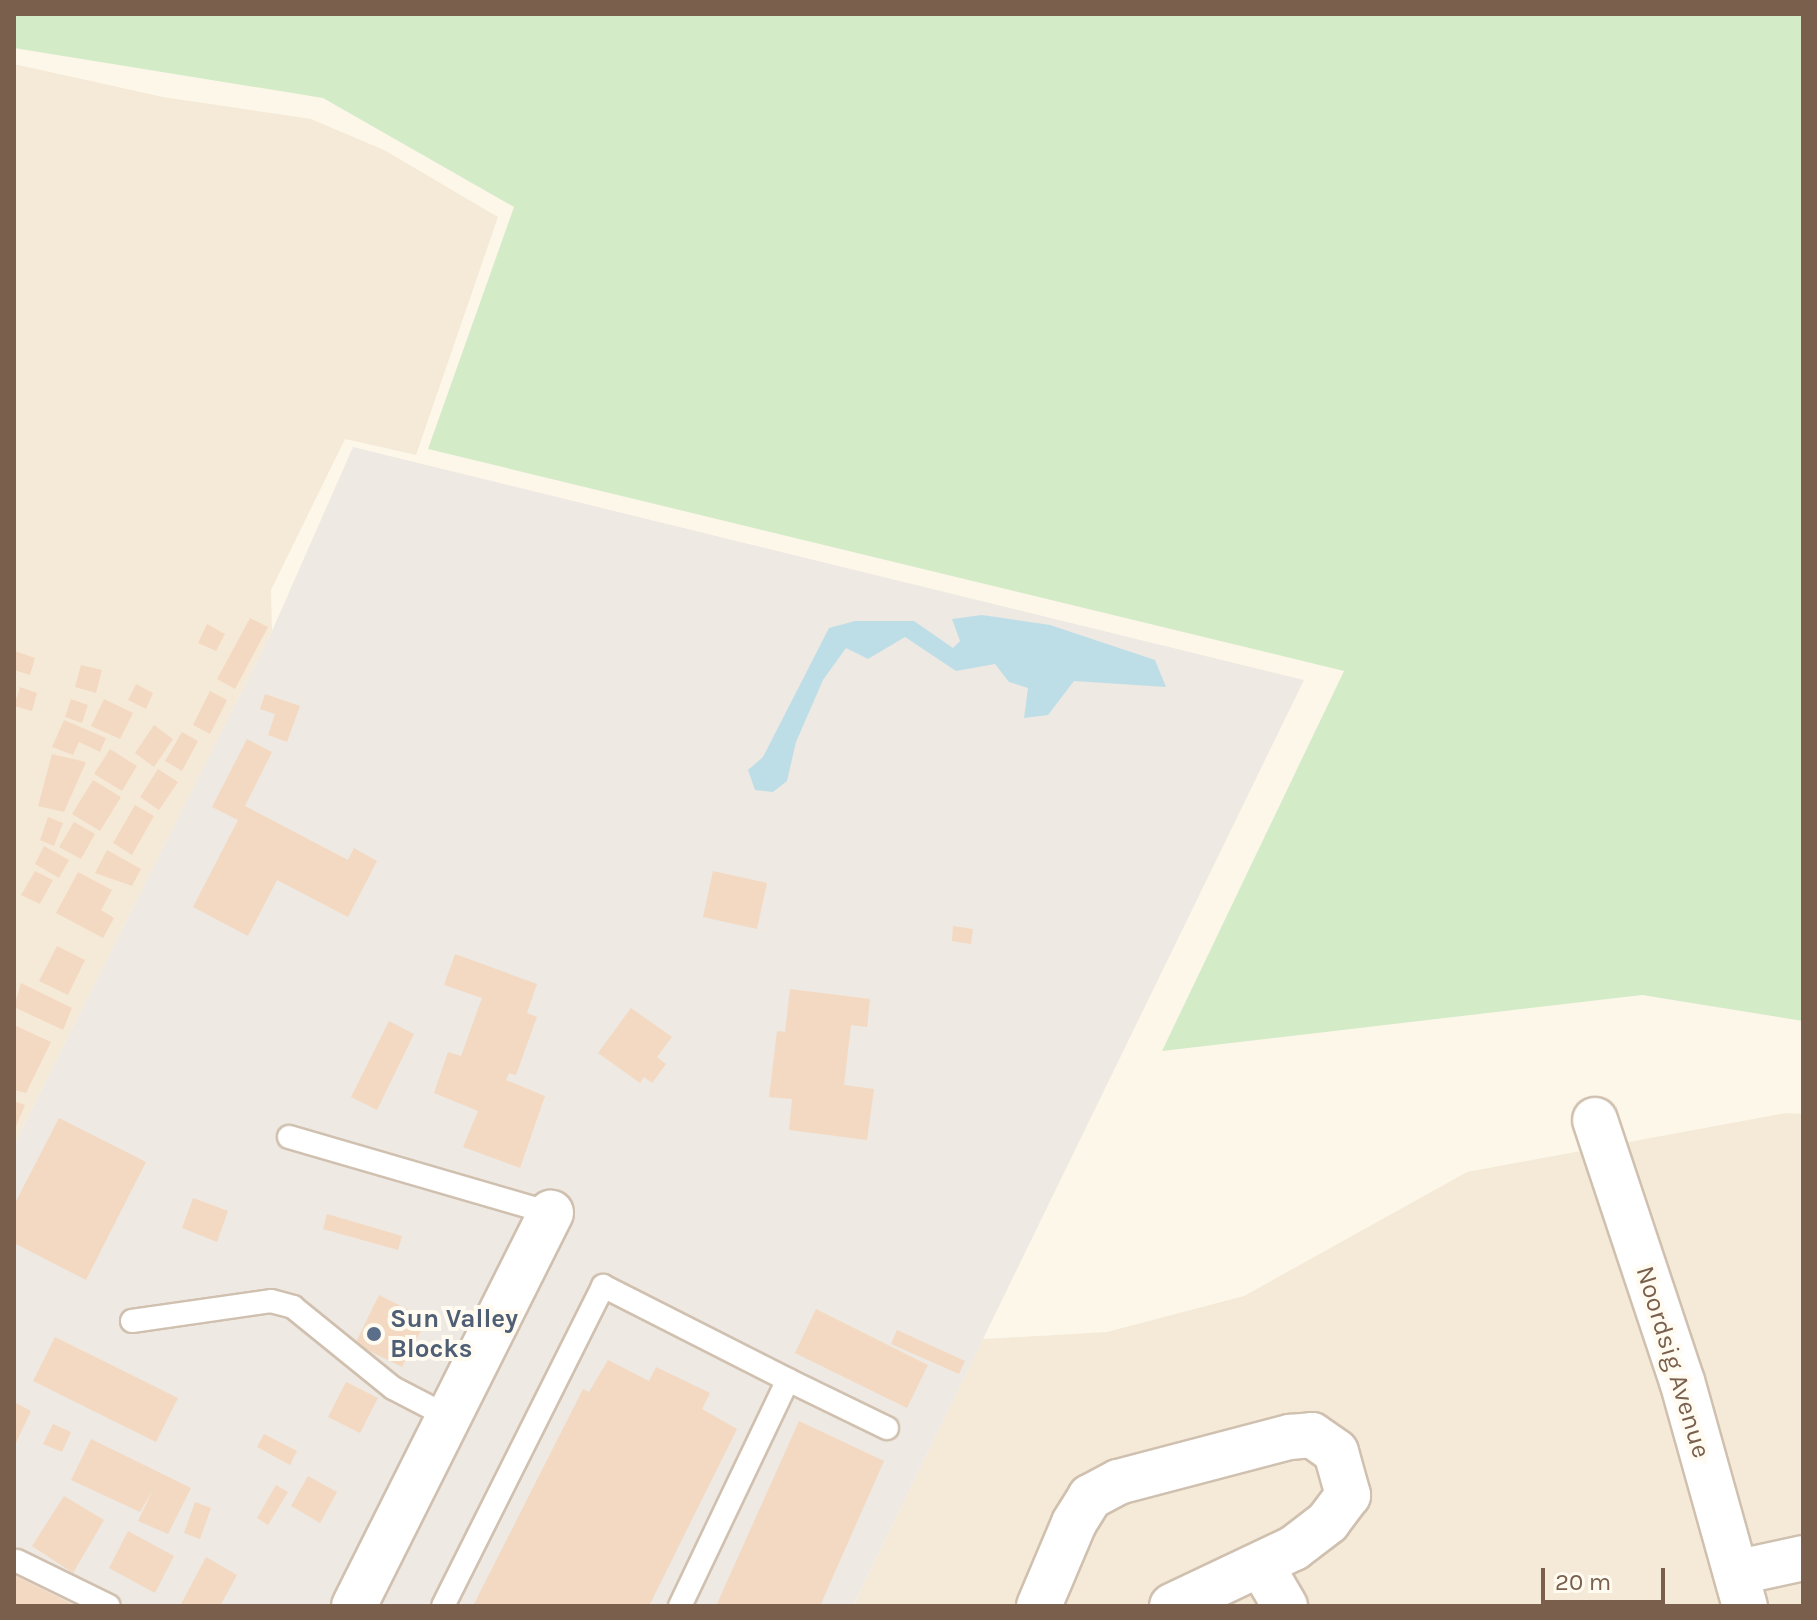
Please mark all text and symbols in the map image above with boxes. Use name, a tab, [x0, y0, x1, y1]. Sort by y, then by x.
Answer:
street label: Noordsig Avenue	[1629, 1262, 1717, 1462]
place label: Sun Valley Blocks	[390, 1303, 518, 1364]
marker: Sun Valley Blocks	[365, 1325, 383, 1343]
scale bar	[1545, 1552, 1669, 1602]
text: 20 m	[1555, 1568, 1611, 1596]

